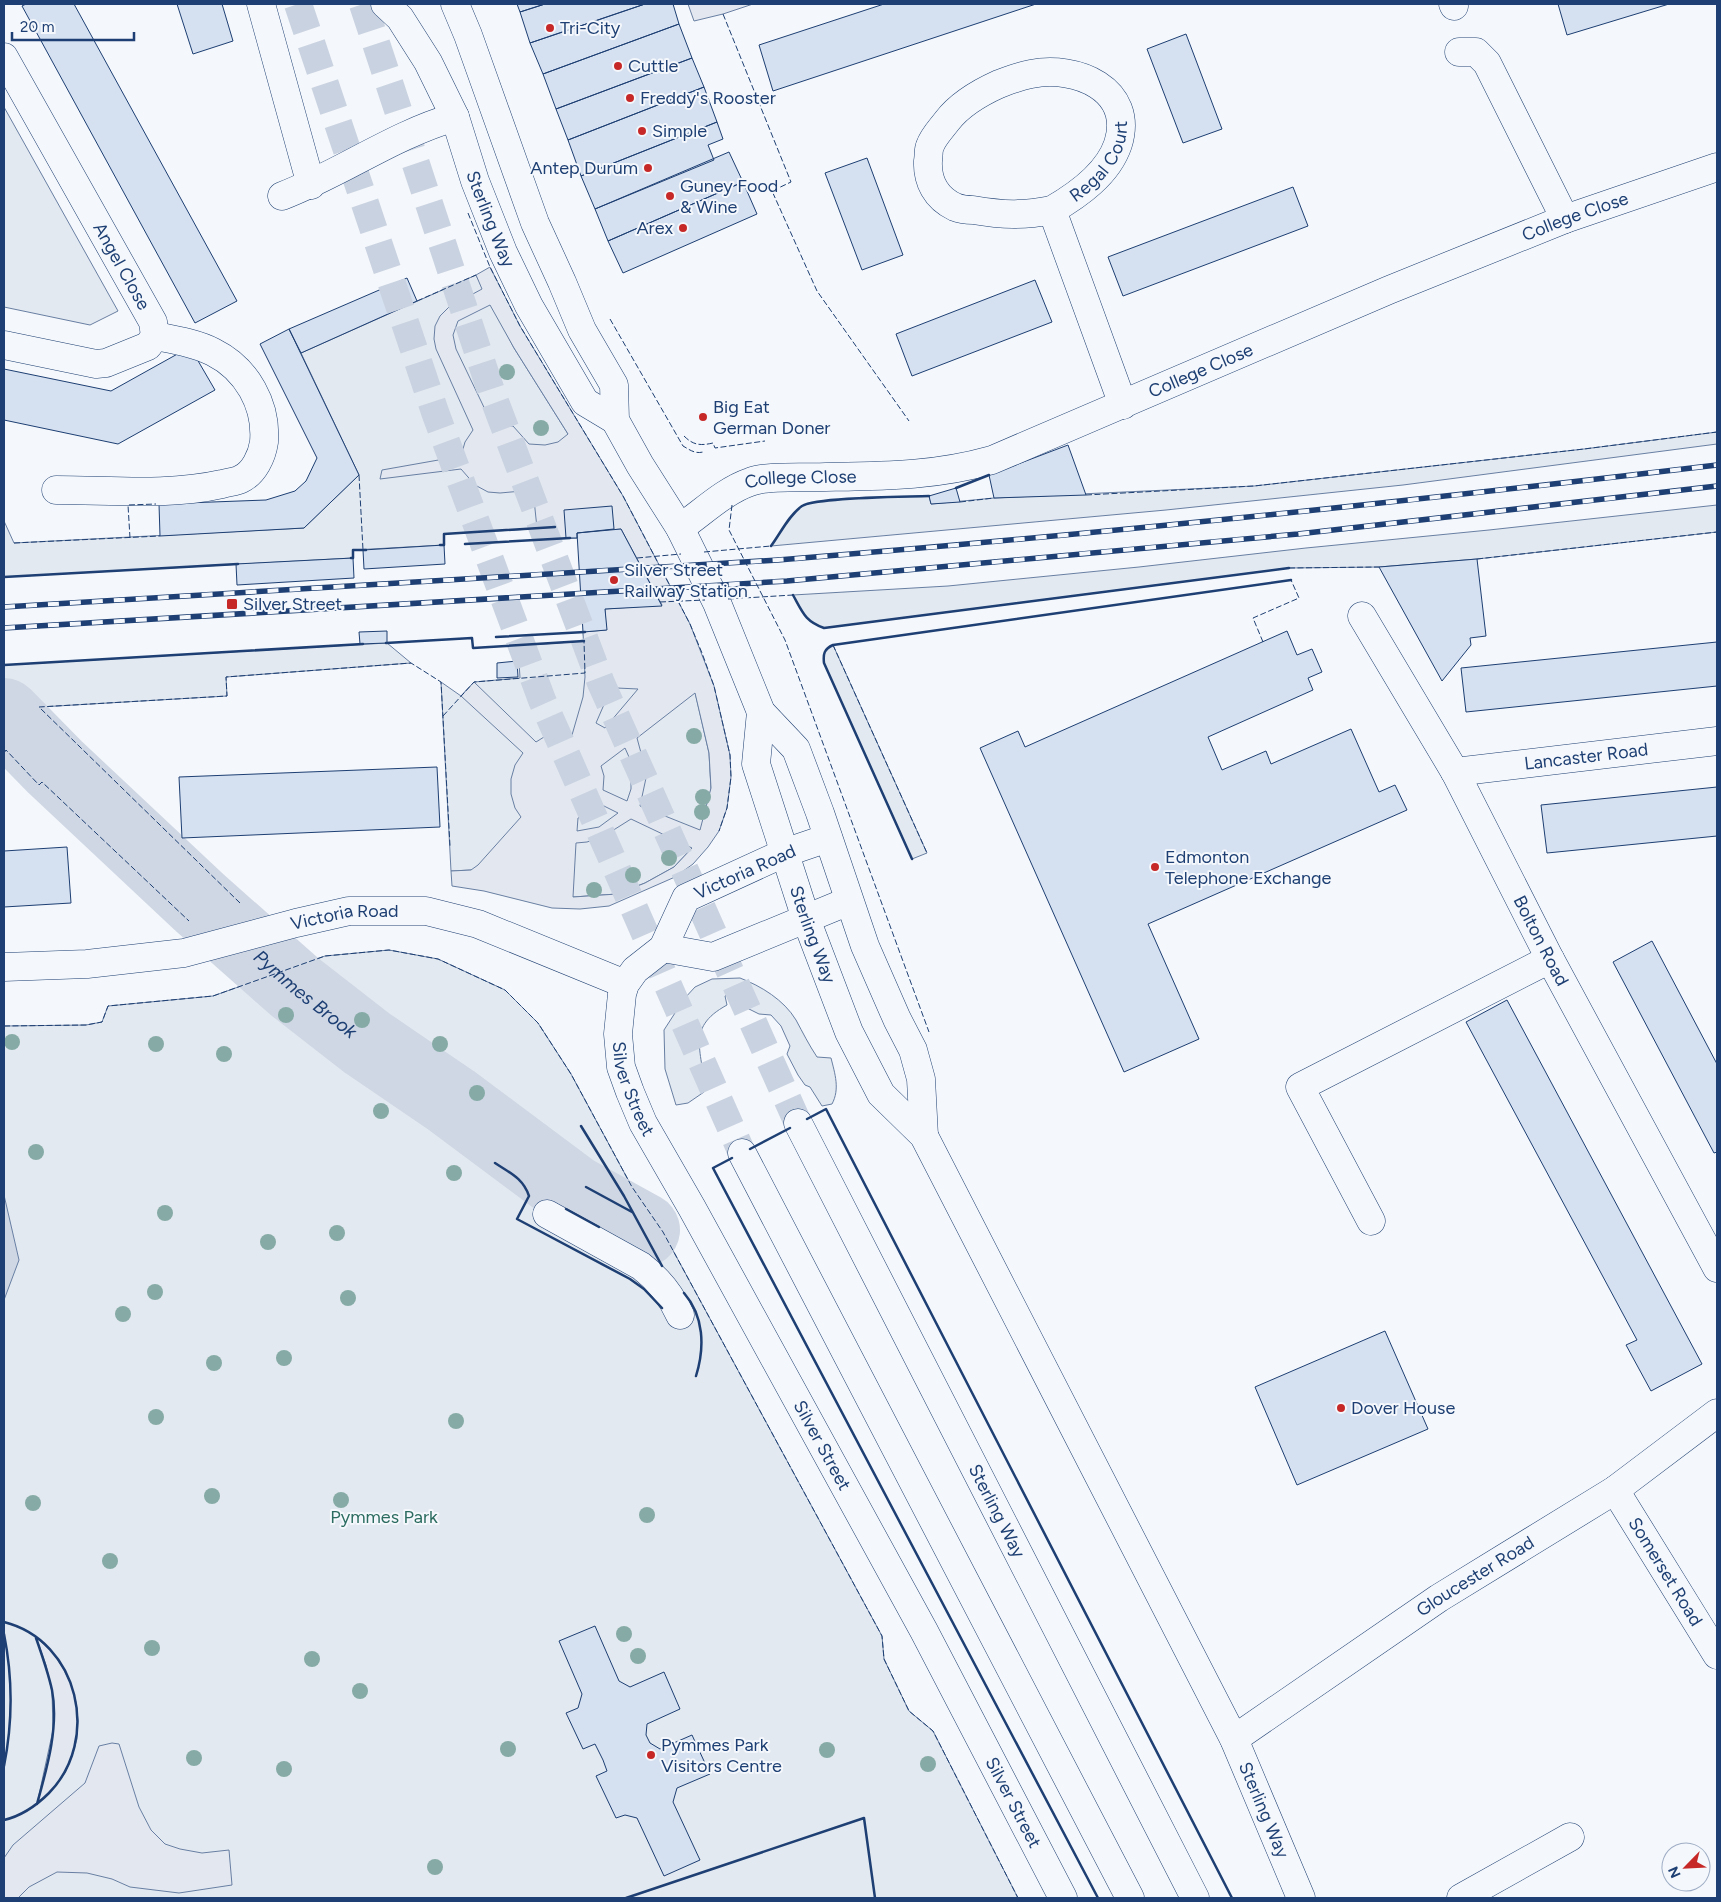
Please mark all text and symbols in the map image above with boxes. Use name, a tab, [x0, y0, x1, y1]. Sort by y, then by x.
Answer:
scale bar	[12, 10, 135, 42]
place label: Tri-City	[560, 17, 621, 39]
text: 20 m	[20, 18, 54, 36]
marker: Tri-City	[544, 22, 556, 34]
place label: Cuttle	[628, 55, 679, 77]
marker: Cuttle	[612, 60, 624, 72]
place label: Freddy's Rooster	[640, 87, 776, 109]
marker: Freddy's Rooster	[624, 92, 636, 104]
place label: Simple	[652, 120, 707, 142]
street label: Regal Court	[1065, 120, 1132, 207]
marker: Simple	[636, 125, 648, 137]
place label: Antep Durum	[530, 157, 638, 179]
marker: Antep Durum	[642, 162, 654, 174]
street label: Sterling Way	[462, 168, 520, 271]
place label: Guney Food & Wine	[680, 175, 778, 218]
street label: College Close	[1519, 187, 1631, 246]
marker: Guney Food & Wine	[664, 190, 676, 202]
place label: Arex	[636, 217, 673, 239]
street label: Angel Close	[88, 219, 155, 314]
marker: Arex	[677, 222, 689, 234]
street label: College Close	[1145, 338, 1257, 403]
place label: Big Eat German Doner	[713, 396, 830, 439]
marker: Big Eat German Doner	[697, 411, 709, 423]
street label: College Close	[742, 465, 857, 494]
place label: Silver Street Railway Station	[624, 559, 748, 602]
marker: Silver Street Railway Station	[608, 574, 620, 586]
place label: Silver Street	[243, 593, 342, 615]
marker: Silver Street	[225, 597, 239, 611]
street label: Lancaster Road	[1523, 738, 1649, 775]
street label: Victoria Road	[691, 840, 799, 904]
place label: Edmonton Telephone Exchange	[1165, 846, 1332, 889]
marker: Edmonton Telephone Exchange	[1149, 861, 1161, 873]
street label: Sterling Way	[785, 883, 841, 987]
street label: Bolton Road	[1509, 892, 1573, 990]
street label: Victoria Road	[289, 899, 399, 935]
water label: Pymmes Brook	[249, 945, 362, 1044]
street label: Silver Street	[608, 1041, 659, 1140]
street label: Silver Street	[789, 1397, 856, 1494]
place label: Dover House	[1351, 1397, 1455, 1419]
marker: Dover House	[1335, 1402, 1347, 1414]
street label: Sterling Way	[964, 1461, 1030, 1562]
park label: Pymmes Park	[330, 1506, 438, 1528]
street label: Somerset Road	[1624, 1513, 1707, 1630]
street label: Gloucester Road	[1412, 1531, 1538, 1621]
place label: Pymmes Park Visitors Centre	[661, 1734, 782, 1777]
marker: Pymmes Park Visitors Centre	[645, 1749, 657, 1761]
street label: Silver Street	[981, 1753, 1046, 1852]
street label: Sterling Way	[1234, 1759, 1294, 1862]
north arrow	[1661, 1842, 1711, 1892]
text: N	[1665, 1864, 1685, 1880]

